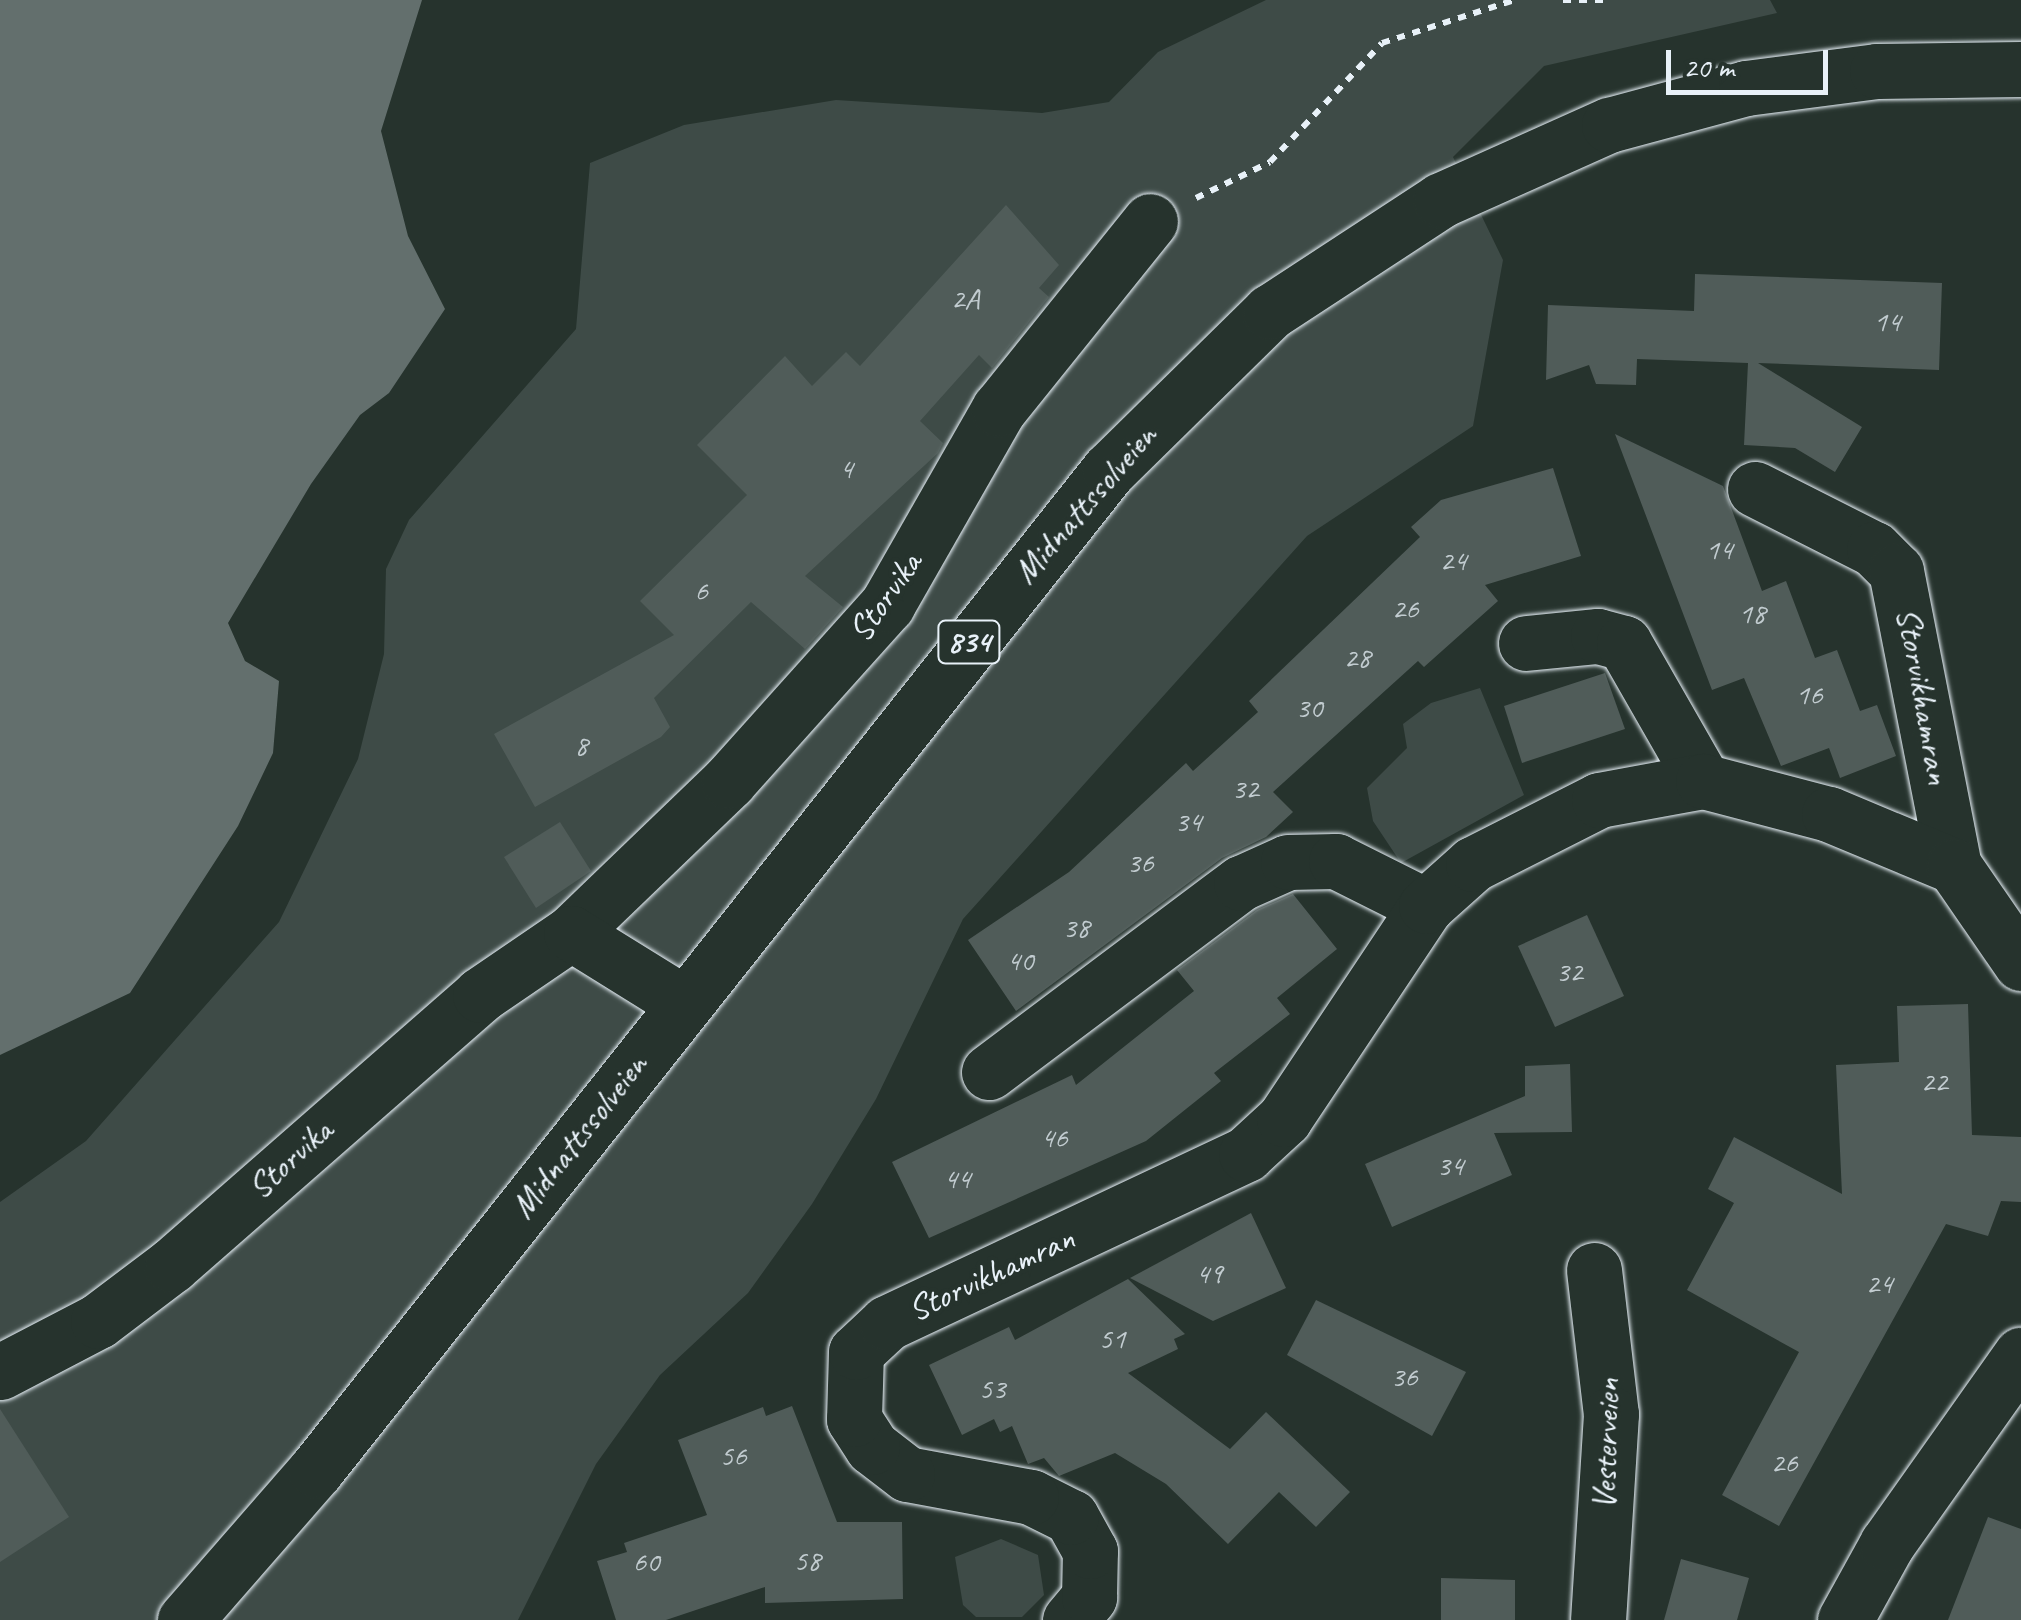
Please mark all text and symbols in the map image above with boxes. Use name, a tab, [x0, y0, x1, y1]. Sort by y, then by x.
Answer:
scale bar	[1671, 30, 1834, 92]
text: 20 m	[1683, 48, 1734, 86]
house number: 2A	[951, 280, 979, 316]
house number: 14	[1874, 303, 1900, 339]
street label: Midnattssolveien	[1004, 416, 1166, 592]
house number: 4	[839, 450, 853, 486]
house number: 14	[1706, 531, 1732, 567]
house number: 24	[1440, 542, 1466, 578]
street label: Storvika	[839, 544, 931, 650]
house number: 6	[694, 572, 708, 608]
house number: 26	[1392, 590, 1418, 626]
house number: 18	[1739, 595, 1765, 631]
street label: Storvikhamran	[1887, 604, 1959, 788]
road number: 834	[936, 615, 1002, 669]
house number: 28	[1344, 639, 1370, 675]
house number: 16	[1796, 676, 1822, 712]
house number: 30	[1296, 689, 1322, 725]
house number: 8	[574, 727, 588, 763]
house number: 32	[1232, 770, 1258, 806]
house number: 34	[1175, 803, 1201, 839]
house number: 36	[1127, 844, 1153, 880]
house number: 38	[1063, 909, 1089, 945]
house number: 40	[1007, 942, 1033, 978]
house number: 32	[1556, 953, 1582, 989]
street label: Midnattssolveien	[502, 1045, 656, 1227]
house number: 22	[1921, 1063, 1947, 1099]
street label: Storvika	[239, 1110, 341, 1208]
house number: 46	[1041, 1119, 1067, 1155]
house number: 34	[1437, 1147, 1463, 1183]
house number: 44	[944, 1160, 970, 1196]
street label: Storvikhamran	[901, 1217, 1081, 1331]
house number: 49	[1196, 1255, 1222, 1291]
house number: 24	[1866, 1265, 1892, 1301]
house number: 51	[1099, 1320, 1125, 1356]
house number: 36	[1391, 1358, 1417, 1394]
house number: 53	[979, 1370, 1005, 1406]
street label: Vesterveien	[1583, 1378, 1629, 1510]
house number: 56	[720, 1437, 746, 1473]
house number: 26	[1771, 1444, 1797, 1480]
house number: 58	[794, 1542, 820, 1578]
house number: 60	[633, 1543, 659, 1579]

